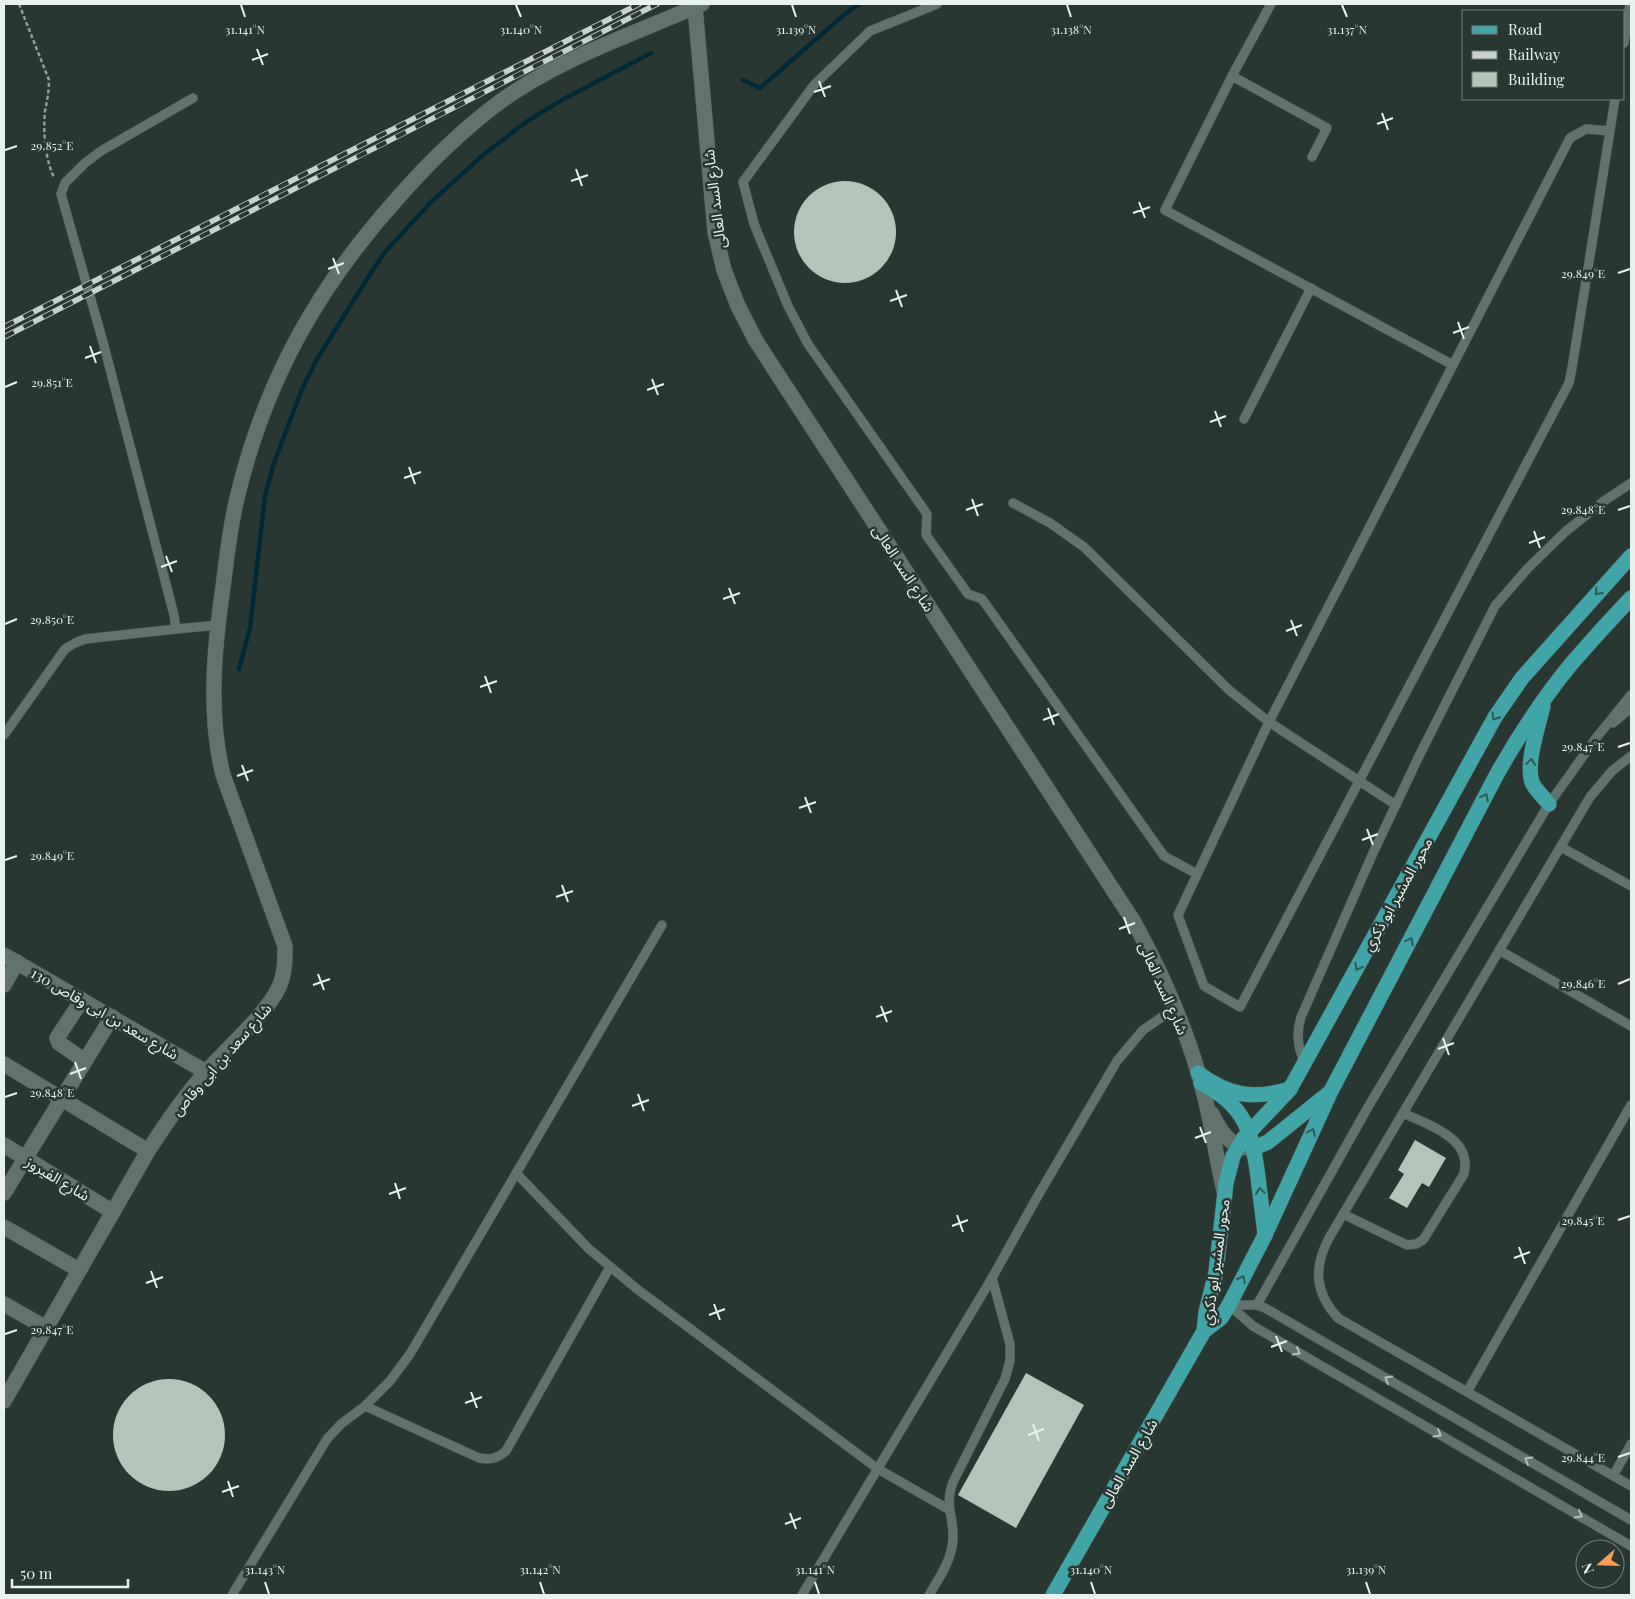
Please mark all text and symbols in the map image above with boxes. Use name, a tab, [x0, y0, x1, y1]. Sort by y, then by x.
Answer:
legend	[1462, 10, 1625, 100]
text: Road	[1508, 19, 1542, 39]
text: 31.141°N	[225, 21, 266, 37]
text: 31.140°N	[500, 21, 543, 37]
text: 31.139°N	[776, 21, 817, 37]
text: 31.138°N	[1050, 21, 1092, 37]
text: 31.137°N	[1327, 21, 1367, 37]
text: Railway	[1508, 44, 1561, 64]
text: Building	[1508, 69, 1565, 89]
text: 29.852°E	[31, 137, 73, 153]
street label: شارع السد العالى	[698, 148, 733, 250]
text: 29.849°E	[1561, 265, 1605, 281]
text: 29.851°E	[31, 374, 73, 390]
text: 29.848°E	[1561, 501, 1605, 517]
street label: شارع السد العالى	[866, 521, 940, 617]
one-way arrow	[1595, 587, 1604, 596]
text: 29.850°E	[30, 611, 74, 627]
one-way arrow	[1492, 712, 1501, 721]
text: 29.847°E	[1561, 738, 1605, 754]
one-way arrow	[1525, 757, 1536, 765]
one-way arrow	[1479, 793, 1489, 802]
street label: محور المشير ابو ذكري	[1357, 834, 1439, 956]
text: 29.849°E	[30, 847, 74, 863]
one-way arrow	[1404, 937, 1414, 946]
street label: شارع السد العالى	[1132, 938, 1193, 1039]
street label: شارع سعد بن ابى وقاص 130	[26, 962, 183, 1066]
one-way arrow	[1354, 962, 1364, 971]
text: 29.846°E	[1561, 975, 1605, 991]
street label: شارع سعد بن ابى وقاص	[167, 998, 278, 1121]
text: 29.848°E	[30, 1084, 74, 1100]
one-way arrow	[1306, 1128, 1317, 1137]
street label: شارع الفيروز	[20, 1150, 94, 1208]
one-way arrow	[1255, 1187, 1266, 1195]
street label: محور المشير ابو ذكري	[1196, 1198, 1236, 1327]
text: 29.845°E	[1561, 1212, 1605, 1228]
one-way arrow	[1236, 1275, 1246, 1284]
text: 29.847°E	[30, 1321, 74, 1337]
one-way arrow	[1292, 1346, 1301, 1356]
one-way arrow	[1384, 1375, 1393, 1385]
street label: شارع السد العالى	[1094, 1415, 1164, 1513]
one-way arrow	[1433, 1427, 1442, 1437]
text: 29.844°E	[1561, 1449, 1605, 1465]
one-way arrow	[1525, 1457, 1534, 1467]
one-way arrow	[1573, 1509, 1582, 1519]
north arrow	[1575, 1539, 1625, 1589]
scale bar	[12, 1556, 129, 1588]
text: 31.143°N	[245, 1561, 286, 1577]
text: 31.142°N	[519, 1561, 561, 1577]
text: 31.141°N	[795, 1561, 836, 1577]
text: 31.140°N	[1070, 1561, 1113, 1577]
text: 31.139°N	[1346, 1561, 1387, 1577]
text: N	[1577, 1561, 1598, 1577]
text: 50 m	[20, 1563, 53, 1583]

